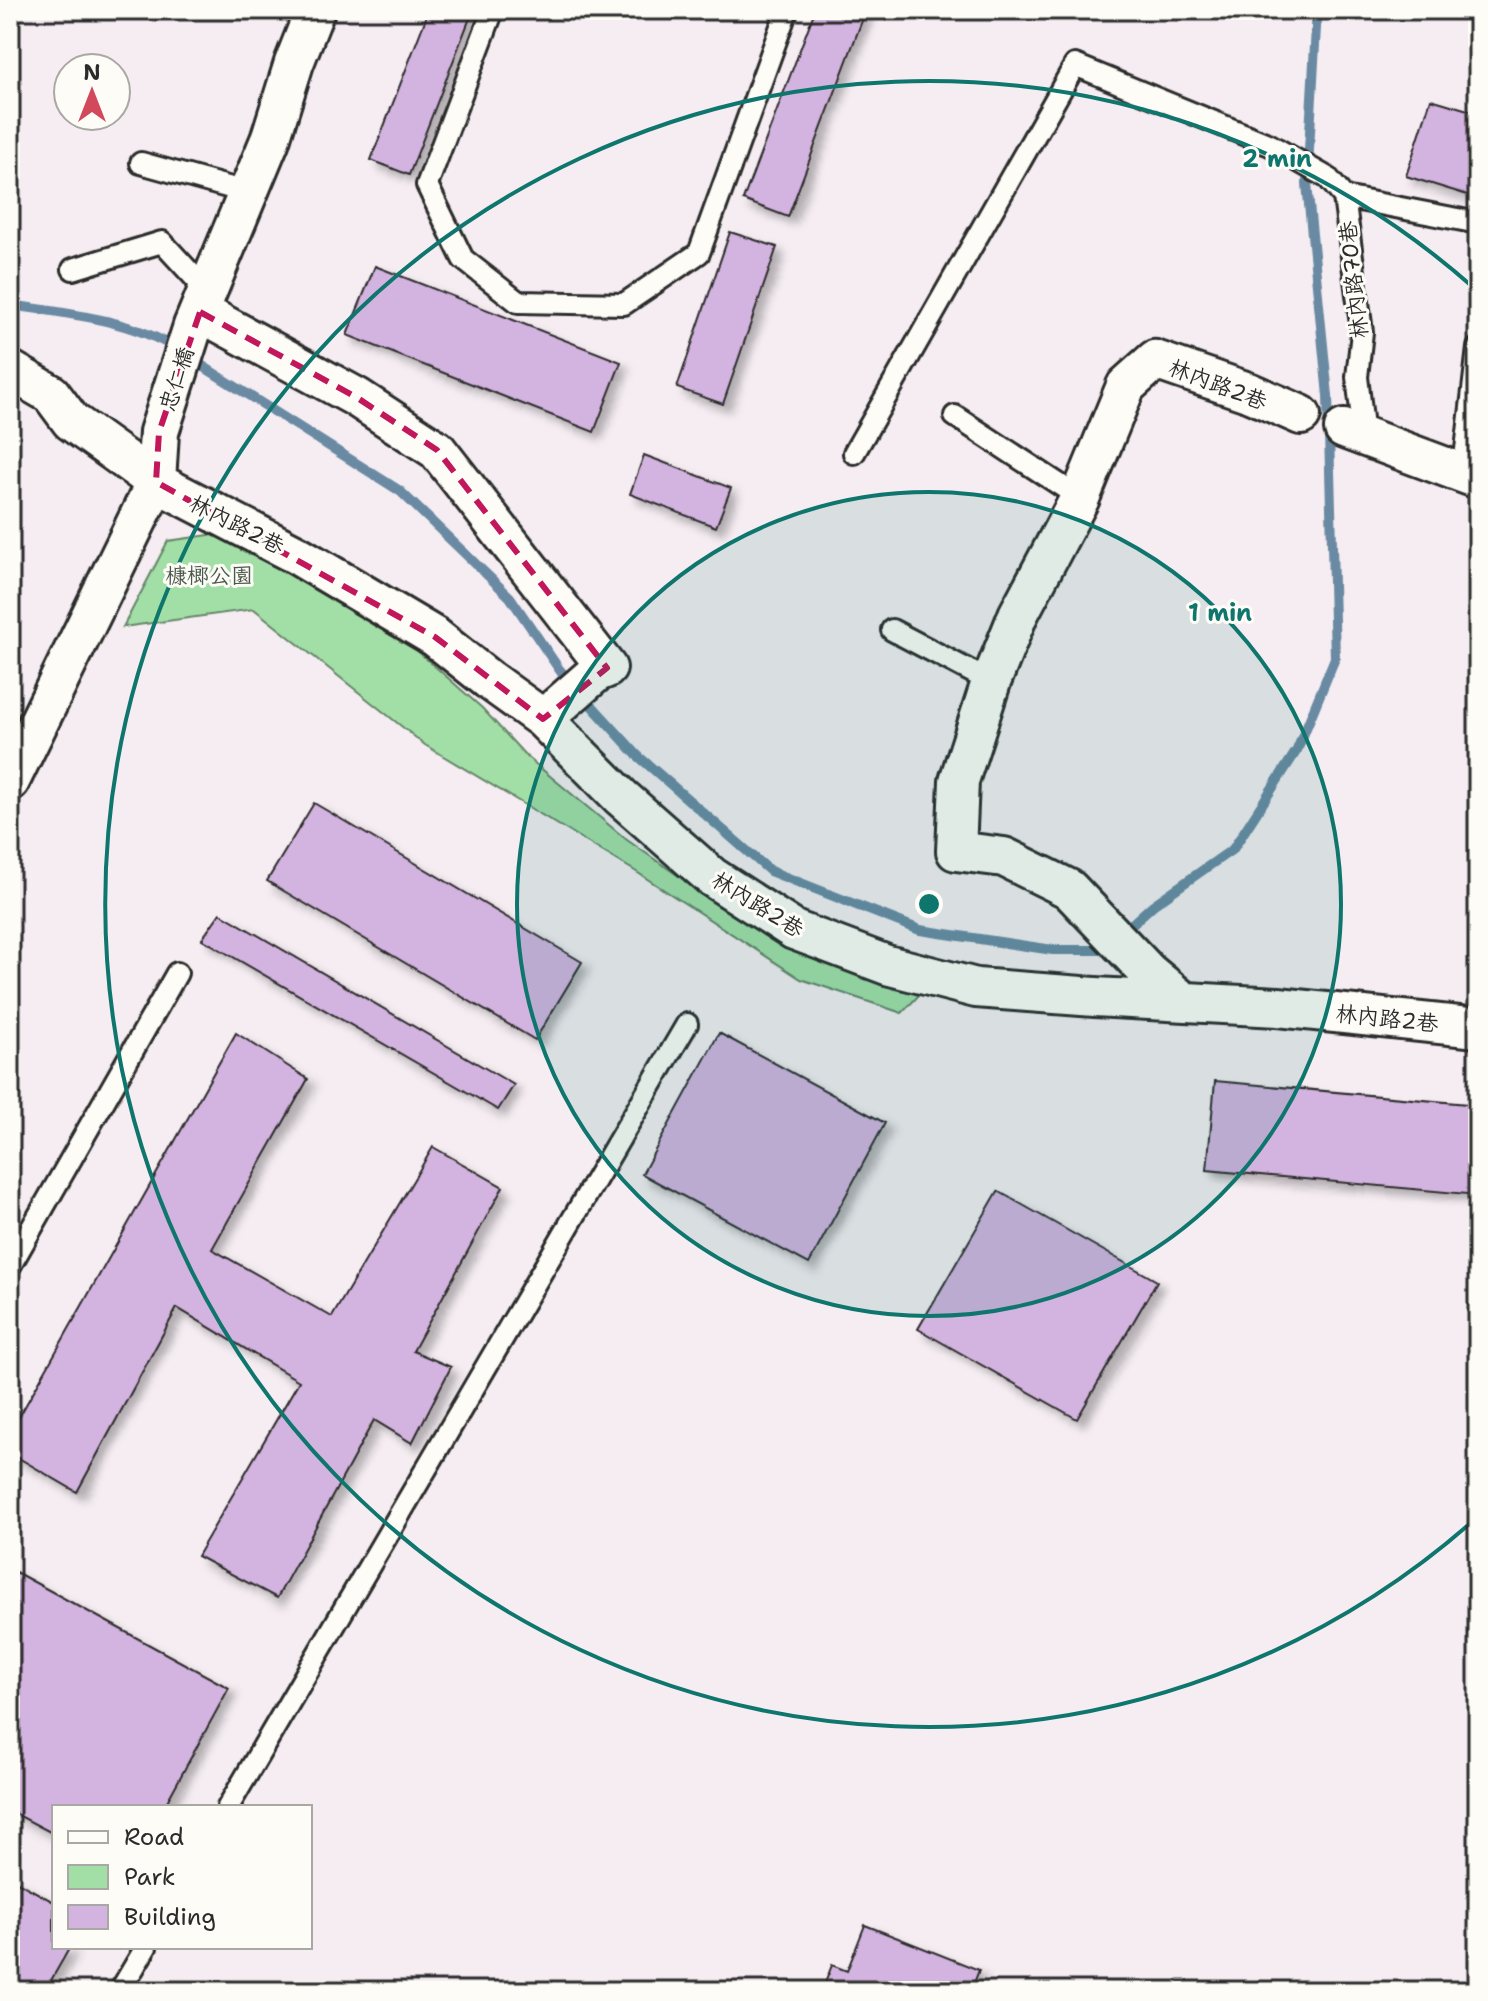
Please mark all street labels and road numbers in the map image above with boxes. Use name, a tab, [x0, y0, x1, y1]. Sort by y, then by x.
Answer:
street label: 林內路70巷	[1333, 220, 1374, 340]
street label: 忠仁橋	[152, 343, 200, 415]
street label: 林內路2巷	[1164, 352, 1271, 417]
street label: 林內路2巷	[184, 488, 289, 561]
street label: 林內路2巷	[706, 865, 809, 944]
street label: 林內路2巷	[1334, 999, 1440, 1038]

